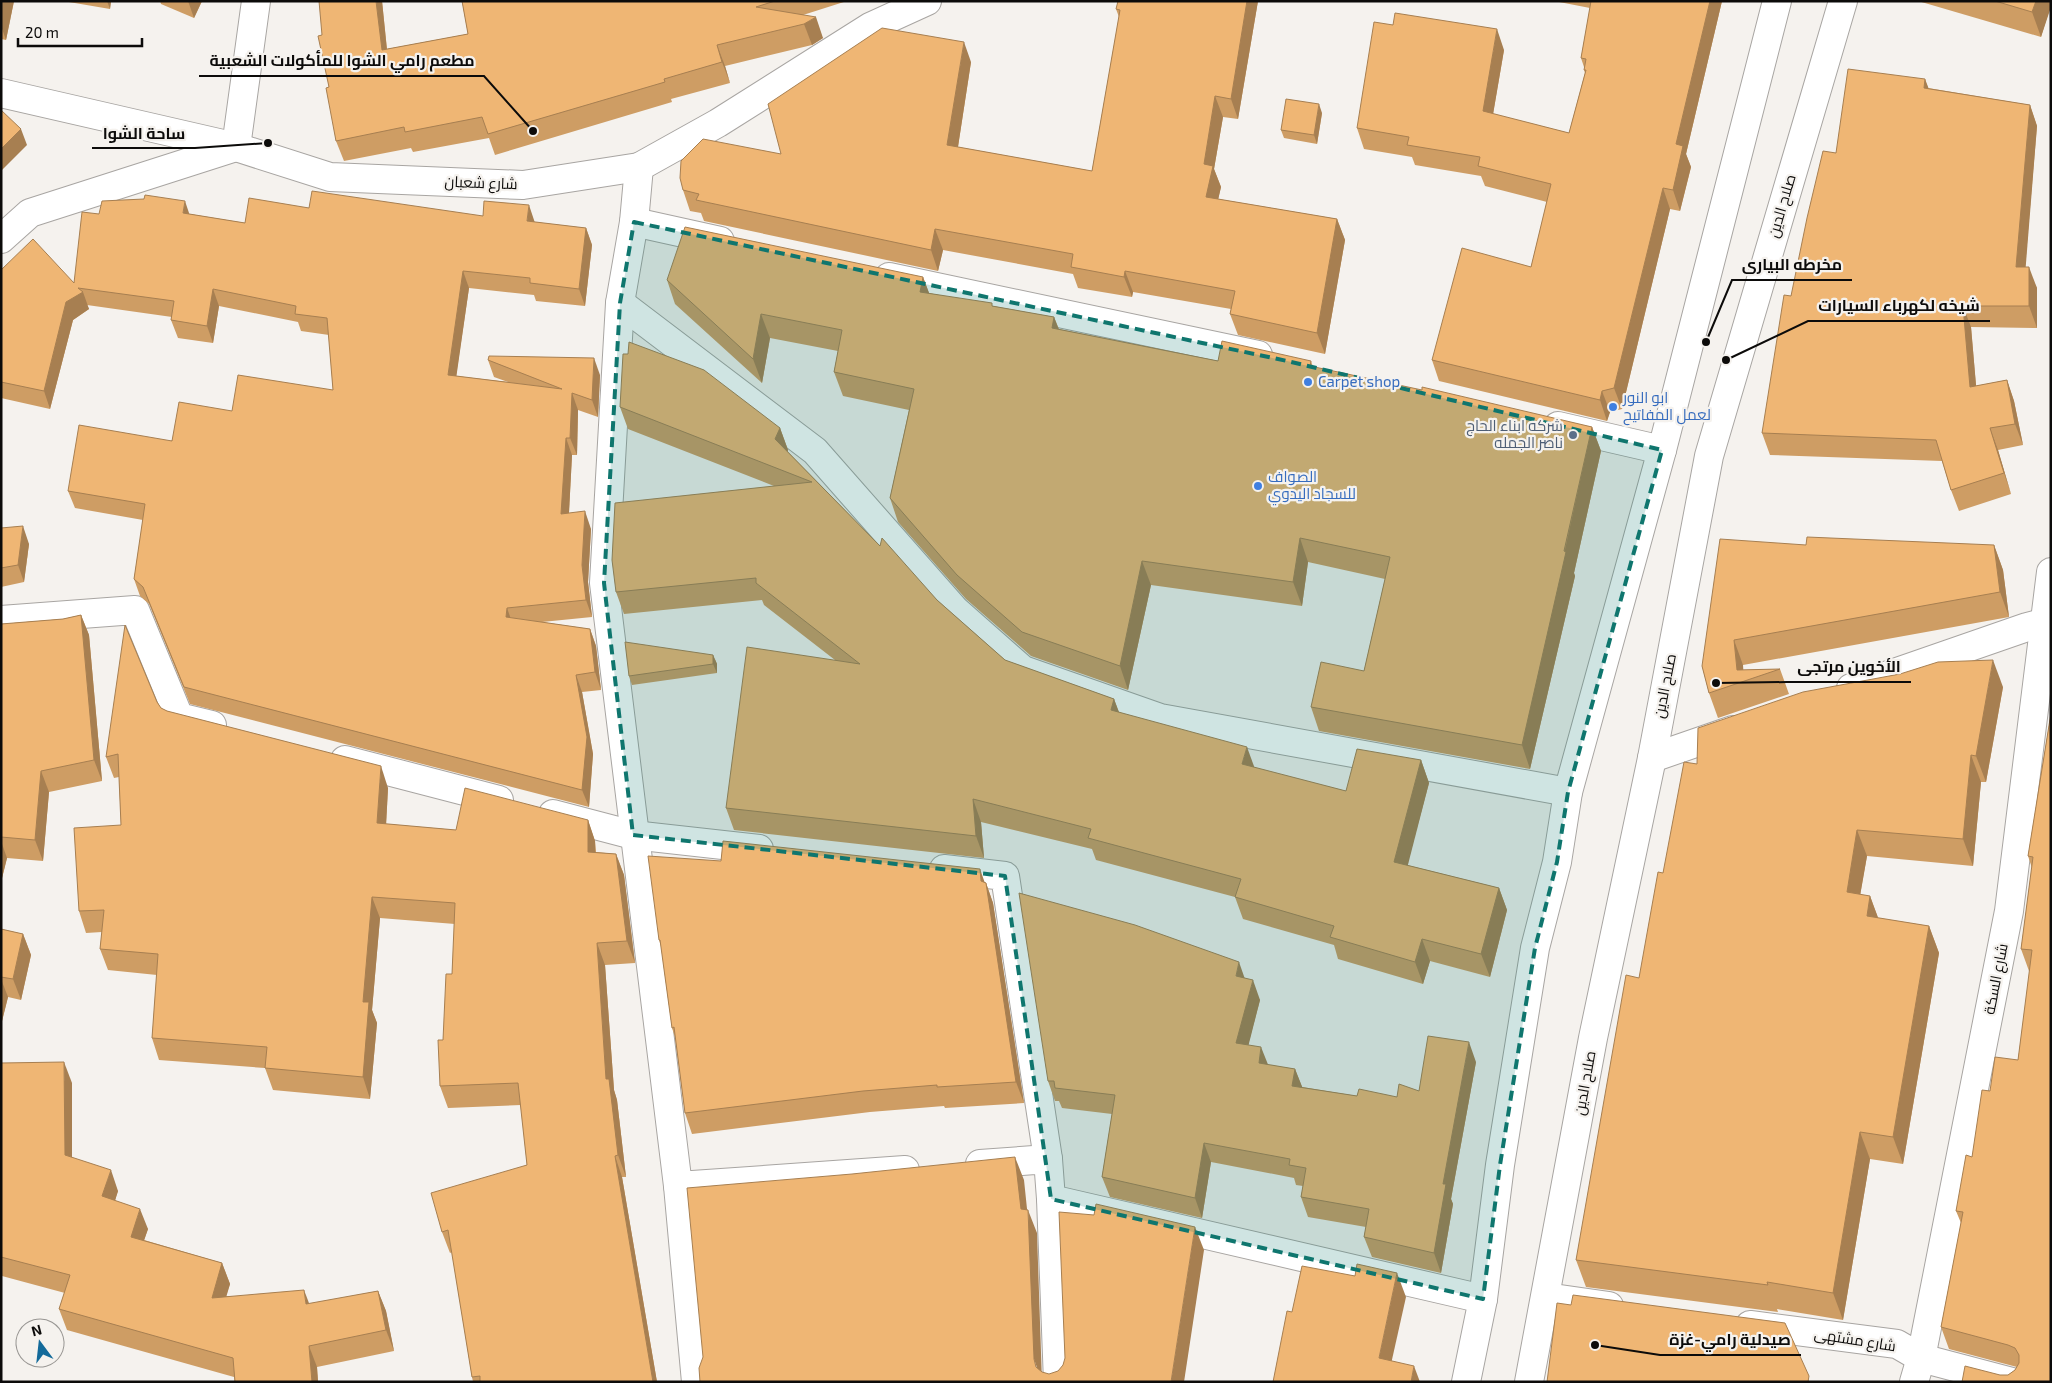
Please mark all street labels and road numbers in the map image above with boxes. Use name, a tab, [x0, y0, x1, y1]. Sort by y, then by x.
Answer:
street label: شارع شعبان	[444, 172, 518, 195]
street label: صلاح الدين	[1763, 172, 1802, 240]
street label: صلاح الدين	[1649, 652, 1682, 720]
street label: شارع السكة	[1979, 942, 2014, 1016]
street label: صلاح الدين	[1570, 1049, 1601, 1117]
street label: شارع مشتهى	[1813, 1324, 1897, 1357]

